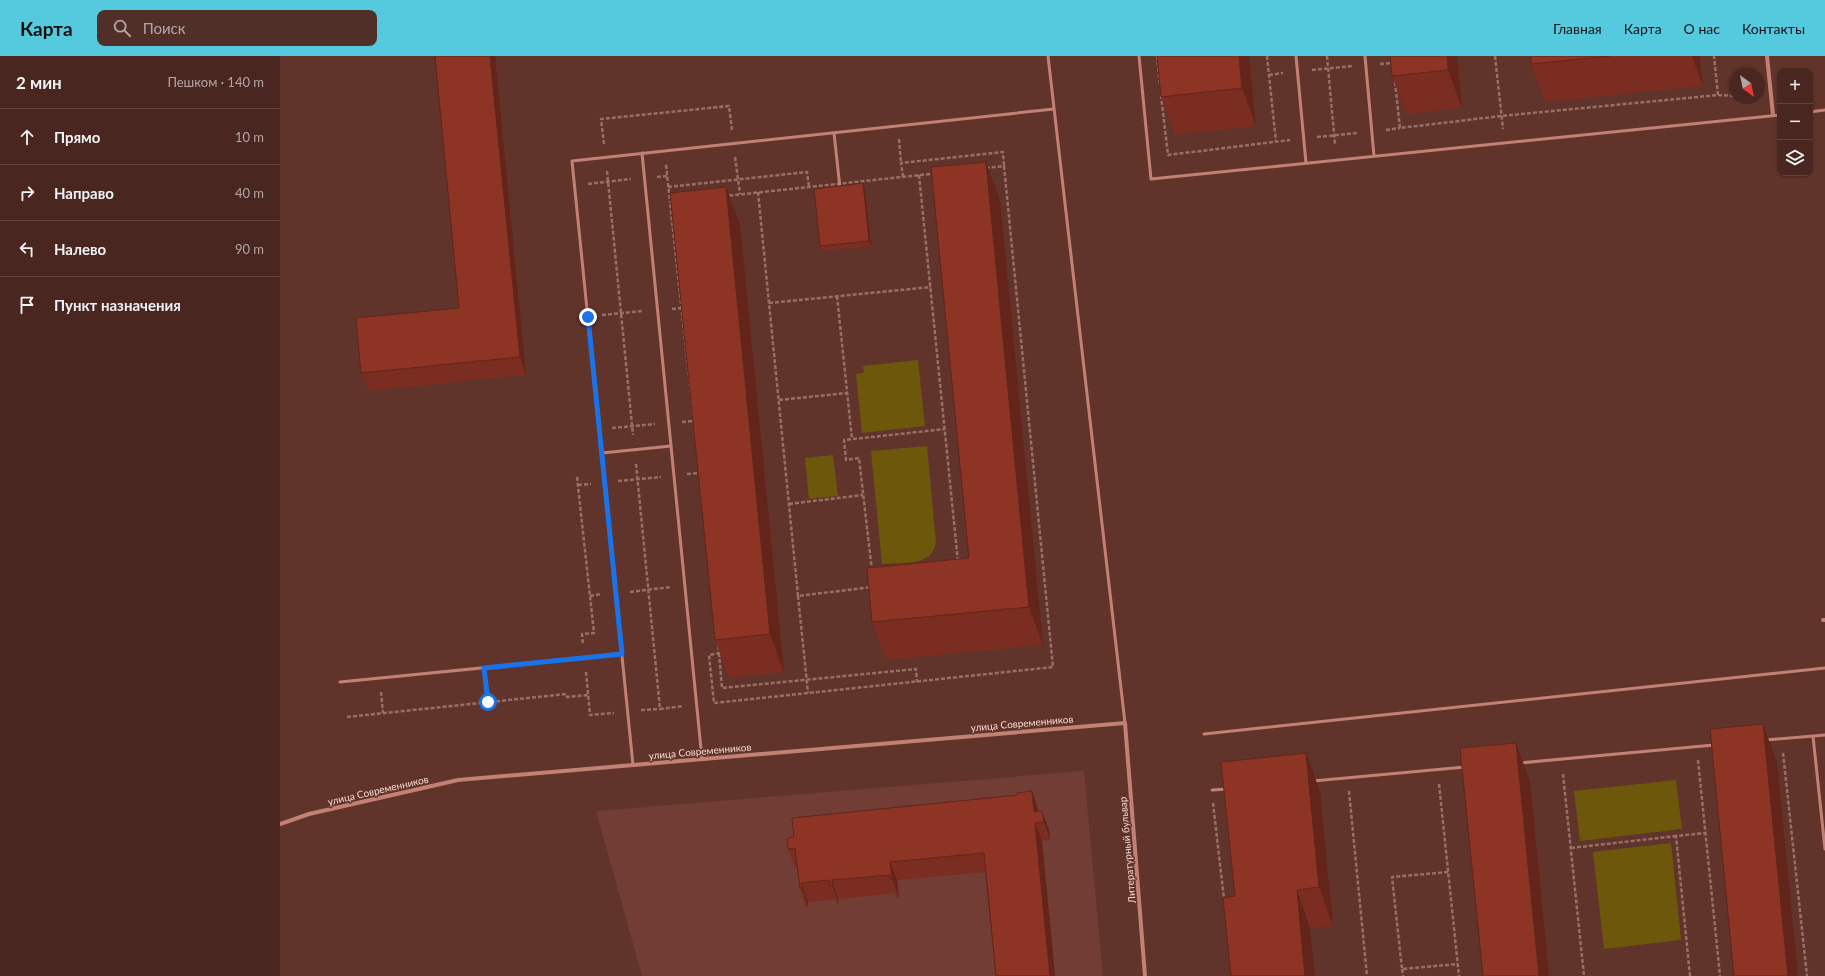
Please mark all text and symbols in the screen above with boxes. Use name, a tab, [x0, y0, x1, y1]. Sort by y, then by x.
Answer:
search box	[97, 10, 377, 46]
text: Карта	[20, 17, 73, 40]
icon: search	[111, 17, 133, 39]
text: Поиск	[143, 19, 186, 37]
text: Главная	[1553, 20, 1602, 37]
text: Карта	[1624, 20, 1662, 37]
text: О нас	[1684, 20, 1720, 37]
text: Контакты	[1742, 20, 1805, 37]
north arrow	[1729, 68, 1765, 104]
map controls	[1777, 68, 1813, 176]
button: +	[1777, 68, 1813, 104]
text: 2 мин	[16, 72, 62, 93]
text: Пешком · 140 m	[167, 74, 264, 90]
button: −	[1777, 104, 1813, 140]
icon: ahead	[16, 126, 38, 148]
text: Прямо	[54, 128, 100, 146]
text: 10 m	[235, 129, 264, 145]
button: layers	[1777, 140, 1813, 176]
icon: right	[16, 182, 38, 204]
text: Направо	[54, 184, 114, 202]
text: 40 m	[235, 185, 264, 201]
icon: left	[16, 238, 38, 260]
text: Налево	[54, 240, 106, 258]
text: 90 m	[235, 241, 264, 257]
icon: arrive	[16, 294, 38, 316]
text: Пункт назначения	[54, 296, 181, 314]
route end	[579, 308, 597, 326]
route start	[479, 693, 497, 711]
street label: улица Современников	[970, 713, 1074, 733]
street label: улица Современников	[648, 741, 752, 761]
street label: улица Современников	[327, 773, 430, 807]
street label: Литературный бульвар	[1116, 796, 1138, 905]

